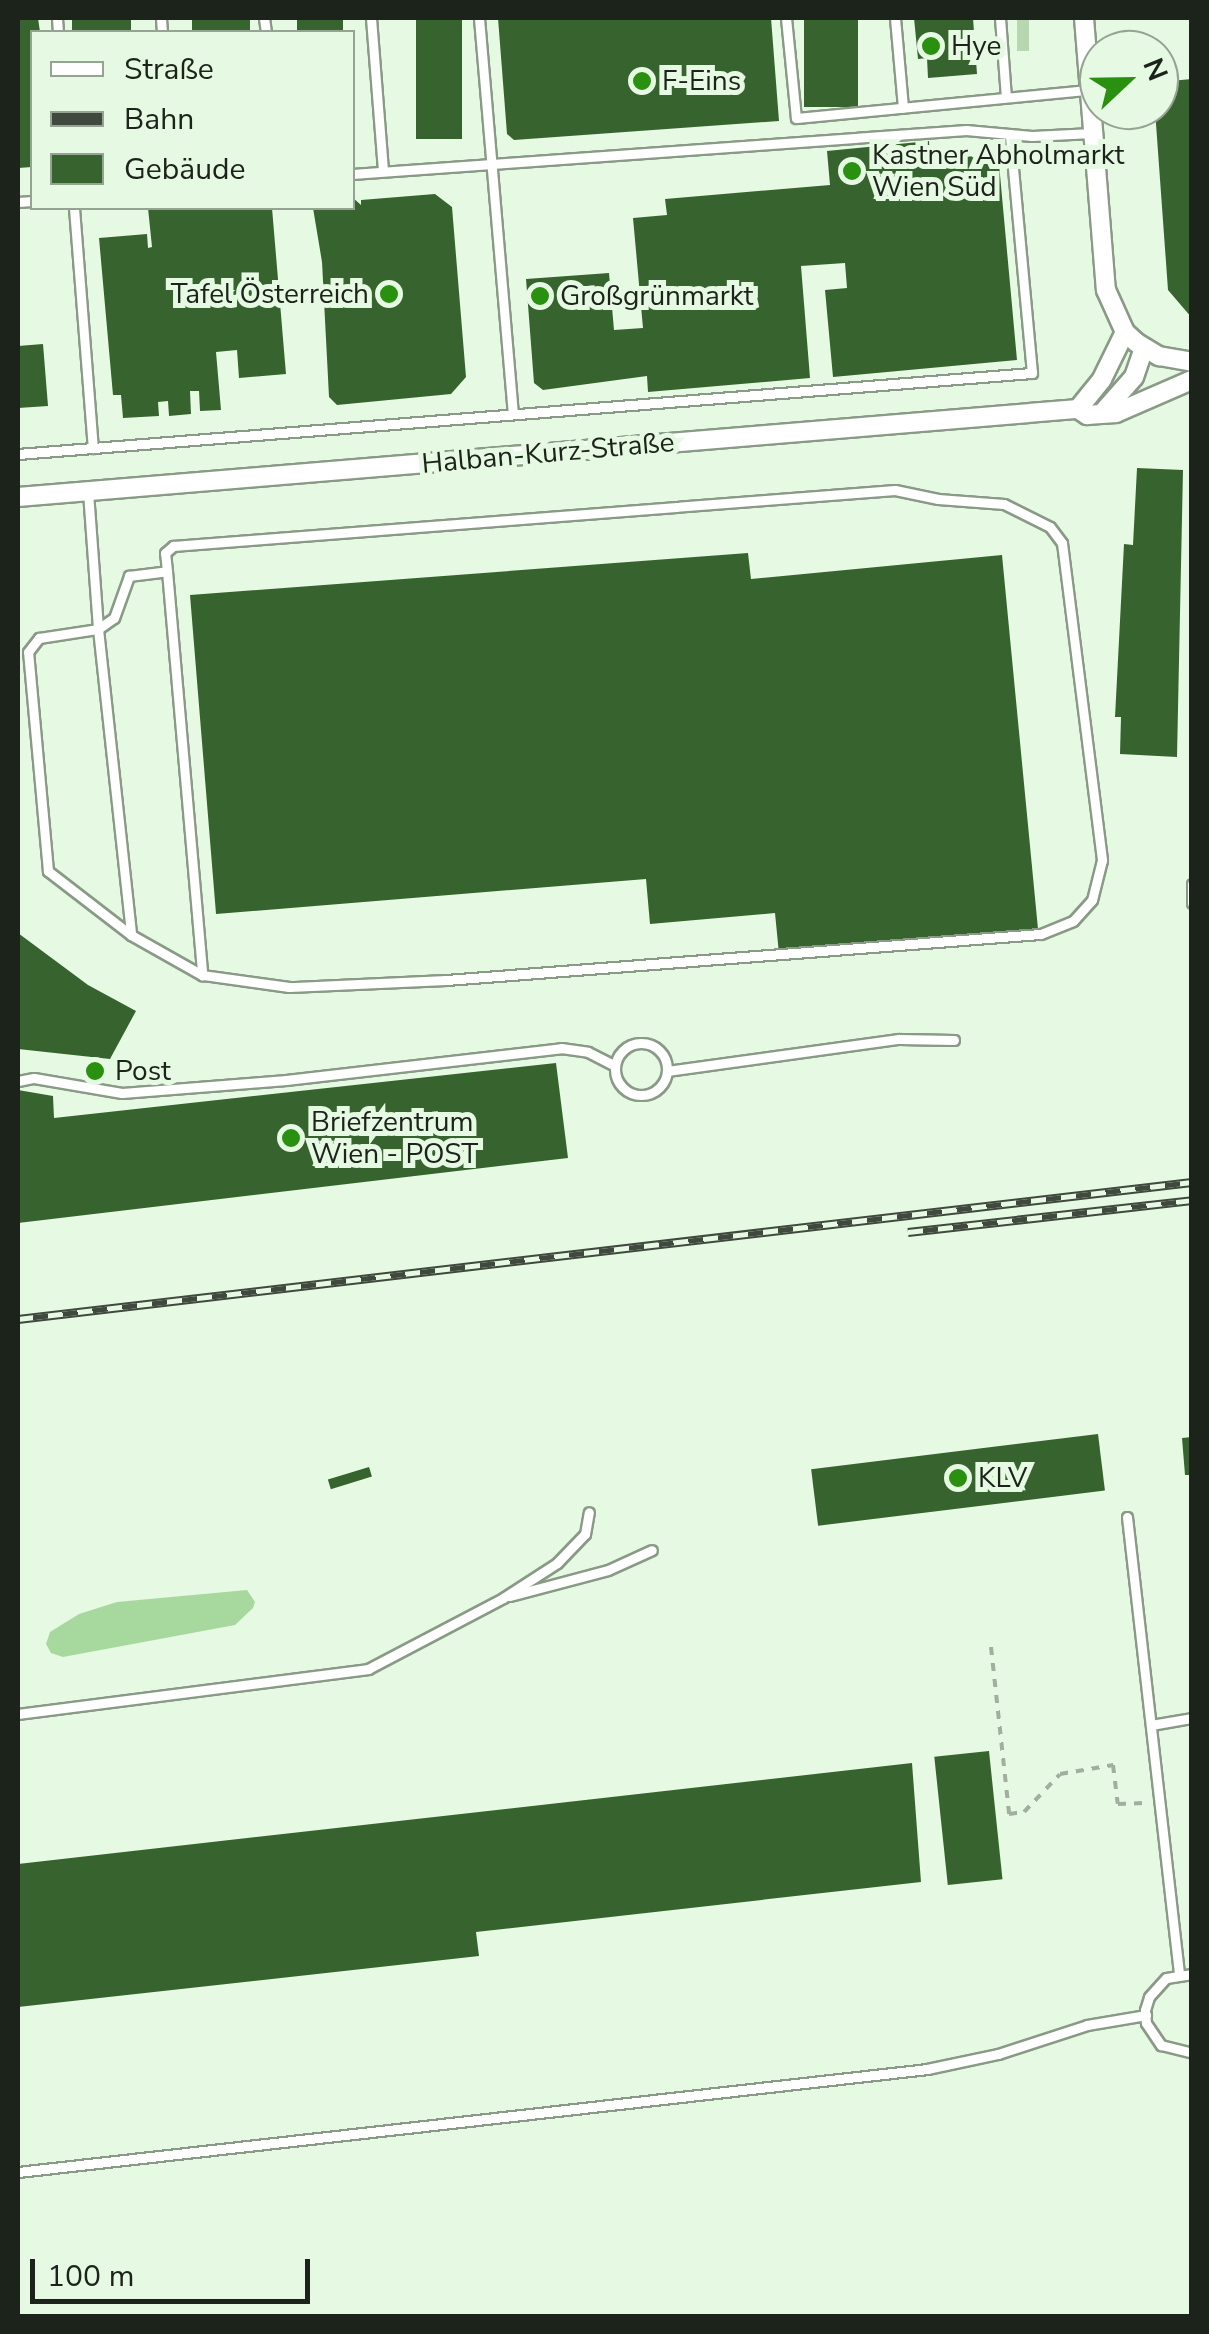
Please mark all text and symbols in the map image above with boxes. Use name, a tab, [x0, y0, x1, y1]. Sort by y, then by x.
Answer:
place label: Hye	[951, 29, 1001, 63]
legend	[30, 30, 355, 210]
north arrow	[1079, 30, 1179, 130]
marker: Hye	[920, 35, 942, 57]
text: Straße	[124, 49, 214, 90]
text: N	[1133, 53, 1176, 86]
place label: F-Eins	[662, 64, 741, 98]
marker: F-Eins	[631, 70, 653, 92]
text: Bahn	[124, 99, 194, 140]
place label: Kastner Abholmarkt Wien Süd	[872, 138, 1124, 204]
text: Gebäude	[124, 149, 245, 190]
marker: Kastner Abholmarkt Wien Süd	[841, 160, 863, 182]
place label: Tafel Österreich	[171, 277, 369, 311]
place label: Großgrünmarkt	[560, 279, 753, 313]
marker: Tafel Österreich	[378, 283, 400, 305]
marker: Großgrünmarkt	[529, 285, 551, 307]
street label: Halban-Kurz-Straße	[420, 425, 676, 481]
place label: Post	[115, 1054, 171, 1088]
marker: Post	[84, 1060, 106, 1082]
place label: Briefzentrum Wien - POST	[311, 1105, 478, 1171]
marker: Briefzentrum Wien - POST	[280, 1127, 302, 1149]
place label: KLV	[978, 1461, 1027, 1495]
marker: KLV	[947, 1467, 969, 1489]
scale bar	[35, 2239, 315, 2301]
text: 100 m	[47, 2256, 134, 2297]

